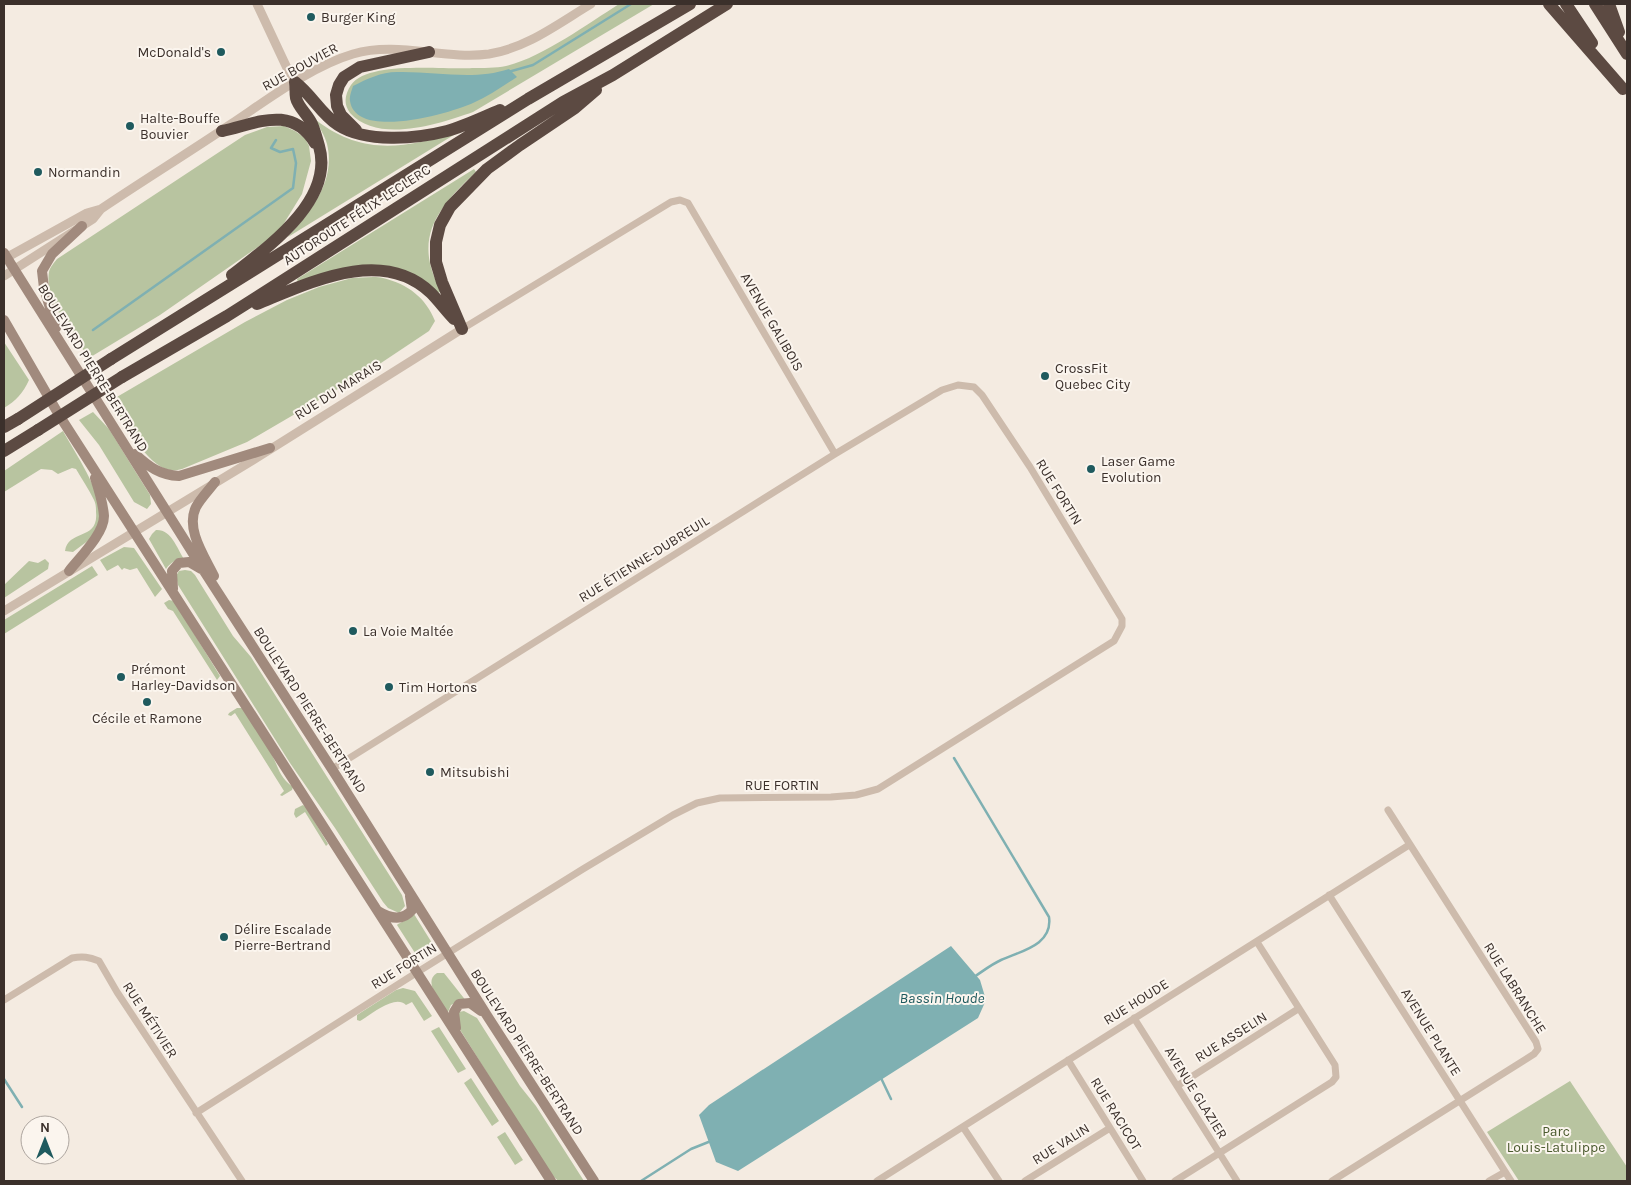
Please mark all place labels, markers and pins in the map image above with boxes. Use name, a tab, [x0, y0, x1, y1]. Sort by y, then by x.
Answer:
place label: Burger King	[321, 9, 396, 26]
marker: Burger King	[305, 11, 317, 23]
place label: McDonald's	[137, 44, 211, 61]
marker: McDonald's	[215, 46, 227, 58]
place label: Halte-Bouffe Bouvier	[140, 110, 220, 143]
marker: Halte-Bouffe Bouvier	[124, 120, 136, 132]
place label: Normandin	[48, 164, 120, 181]
marker: Normandin	[32, 166, 44, 178]
place label: CrossFit Quebec City	[1055, 360, 1131, 393]
marker: CrossFit Quebec City	[1039, 370, 1051, 382]
place label: Laser Game Evolution	[1101, 453, 1175, 486]
marker: Laser Game Evolution	[1085, 463, 1097, 475]
place label: La Voie Maltée	[363, 623, 453, 640]
marker: La Voie Maltée	[347, 625, 359, 637]
place label: Prémont Harley-Davidson	[131, 661, 236, 694]
marker: Prémont Harley-Davidson	[115, 671, 127, 683]
place label: Tim Hortons	[399, 679, 477, 696]
marker: Tim Hortons	[383, 681, 395, 693]
marker: Cécile et Ramone	[141, 696, 153, 708]
place label: Cécile et Ramone	[92, 710, 202, 727]
place label: Mitsubishi	[440, 764, 510, 781]
marker: Mitsubishi	[424, 766, 436, 778]
place label: Délire Escalade Pierre-Bertrand	[234, 921, 331, 954]
marker: Délire Escalade Pierre-Bertrand	[218, 931, 230, 943]

